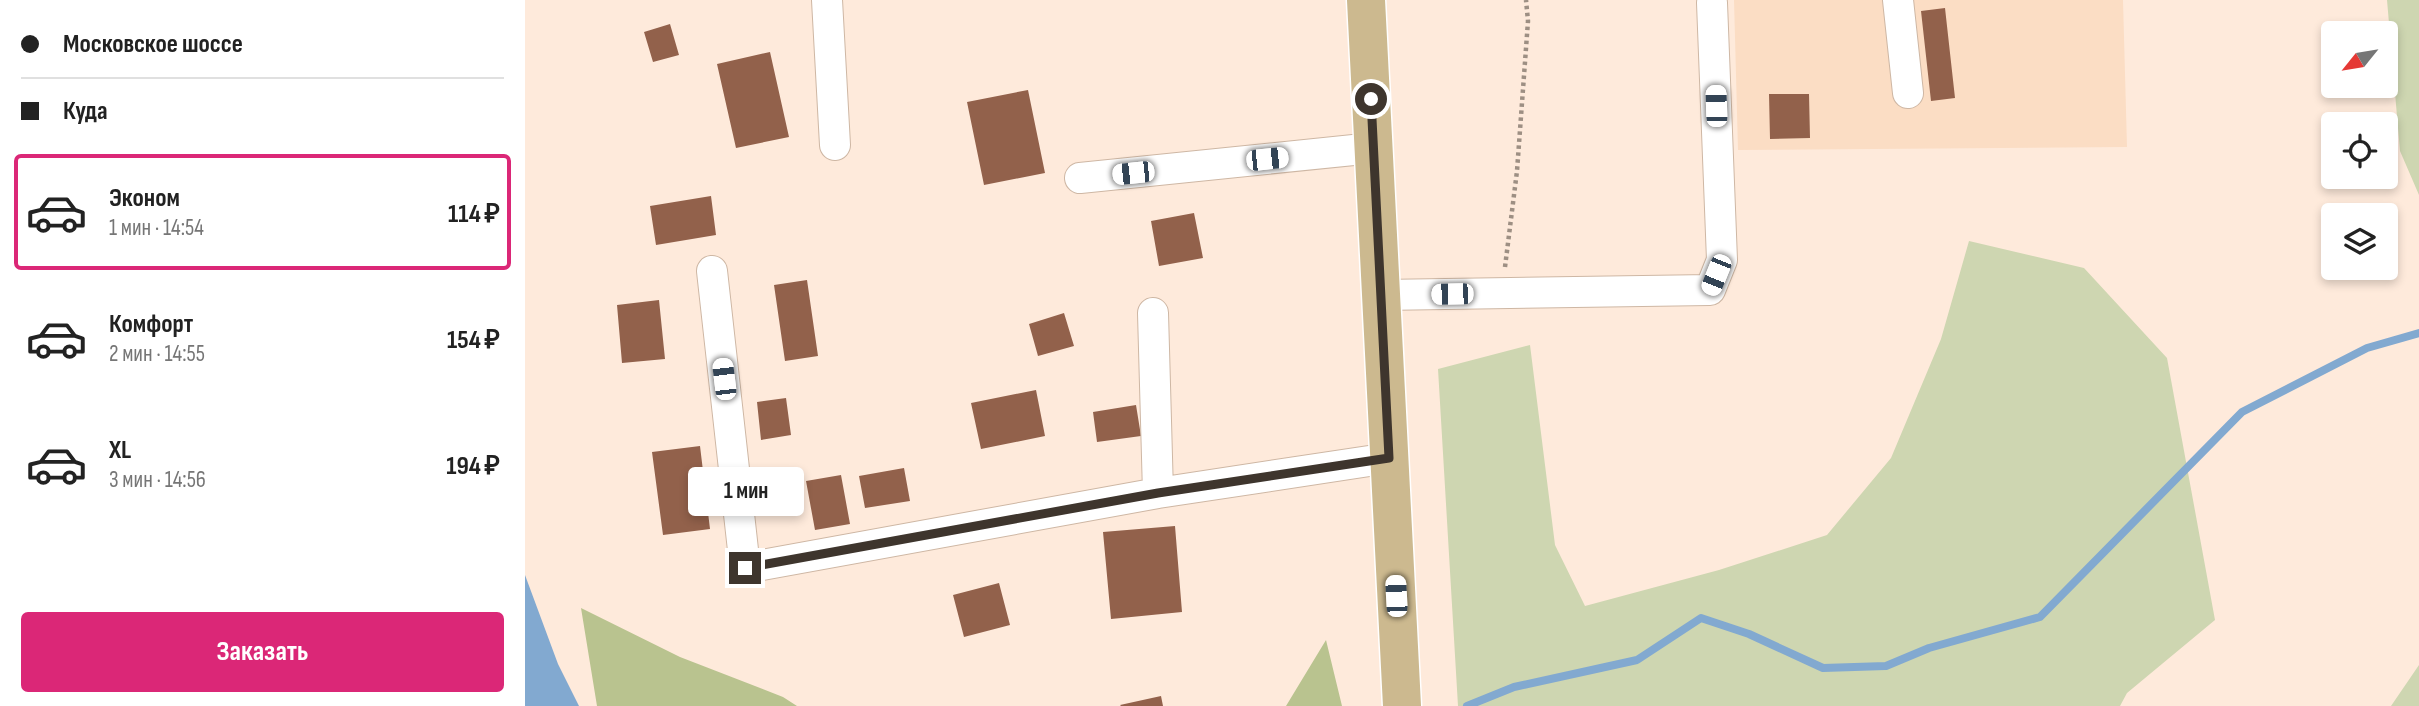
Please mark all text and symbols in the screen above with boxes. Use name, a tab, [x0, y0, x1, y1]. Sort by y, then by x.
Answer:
north arrow	[2321, 21, 2397, 98]
map controls	[2321, 21, 2398, 280]
text: Московское шоссе	[63, 29, 243, 60]
route start	[1355, 83, 1387, 115]
car	[1705, 85, 1728, 127]
text: Куда	[63, 96, 108, 127]
button: locate	[2321, 112, 2398, 189]
car	[1246, 146, 1289, 172]
car	[1112, 160, 1155, 186]
icon: car	[25, 181, 88, 244]
text: Эконом	[109, 183, 180, 214]
text: 114 ₽	[448, 199, 500, 230]
button: layers	[2321, 203, 2398, 280]
text: 1 мин · 14:54	[109, 214, 204, 242]
car	[1699, 252, 1734, 298]
car	[1431, 283, 1474, 305]
icon: car	[25, 307, 88, 370]
text: Комфорт	[109, 309, 193, 340]
text: 154 ₽	[447, 325, 500, 356]
text: 2 мин · 14:55	[109, 340, 205, 368]
car	[712, 357, 737, 401]
icon: car	[25, 433, 88, 496]
text: XL	[109, 435, 131, 466]
text: 194 ₽	[446, 451, 500, 482]
text: 3 мин · 14:56	[109, 466, 206, 494]
callout: 1 мин	[687, 466, 803, 516]
text: 1 мин	[724, 477, 768, 505]
route end	[729, 552, 761, 584]
car	[1385, 574, 1408, 618]
button: Заказать	[21, 612, 504, 692]

